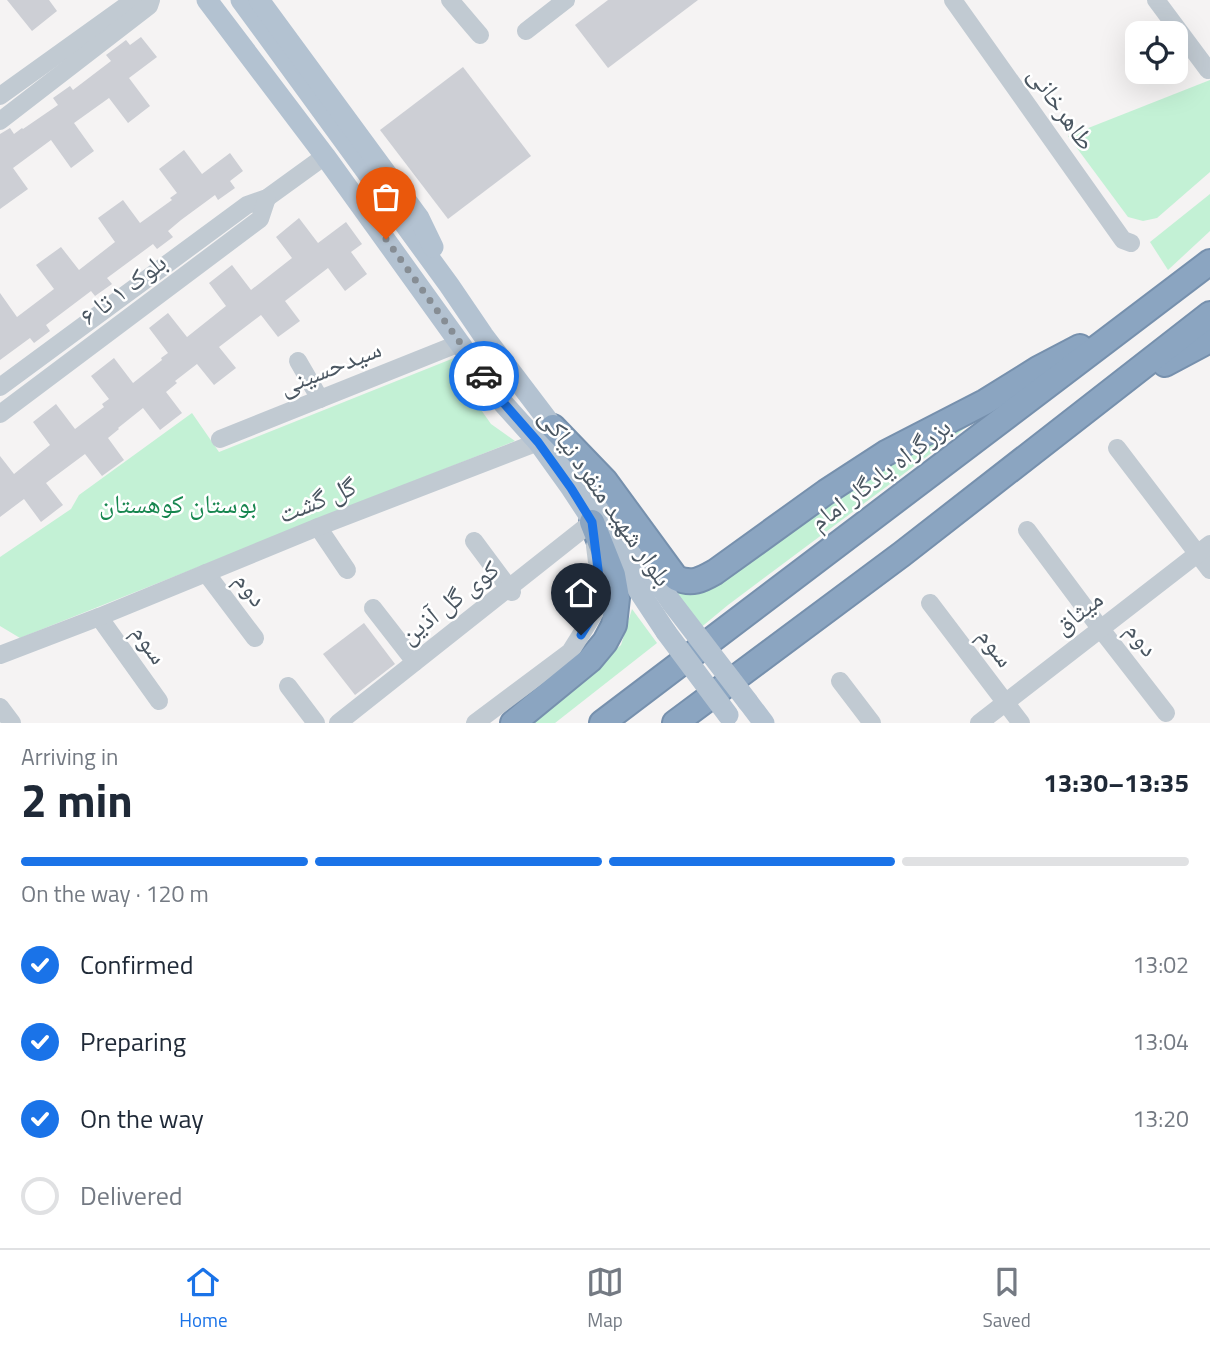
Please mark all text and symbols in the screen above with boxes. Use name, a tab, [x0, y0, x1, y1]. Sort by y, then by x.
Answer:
map controls	[1125, 21, 1188, 84]
button: locate	[1125, 21, 1188, 84]
street label: طاهرخانی	[1019, 57, 1106, 158]
pin	[356, 167, 416, 239]
icon: bag	[367, 178, 405, 216]
street label: بلوک ۱ تا ۶	[71, 243, 175, 334]
street label: سیدحسینی	[273, 328, 387, 405]
courier	[449, 341, 519, 411]
icon: car	[465, 357, 503, 395]
street label: بلوار شهید منفرد نیاکی	[530, 399, 683, 594]
street label: بزرگراه یادگار امام	[801, 407, 959, 540]
street label: گل گشت	[272, 466, 362, 533]
park label: بوستان کوهستان	[99, 484, 257, 523]
street label: کوی گل آذین	[390, 550, 507, 653]
street label: دوم	[225, 563, 278, 615]
pin	[551, 563, 611, 635]
icon: home	[562, 574, 600, 612]
street label: میثاق	[1044, 580, 1111, 644]
street label: دوم	[1116, 613, 1169, 665]
street label: سوم	[122, 615, 178, 672]
street label: سوم	[968, 618, 1025, 675]
text: Arriving in	[21, 739, 118, 774]
text: 13:30–13:35	[1043, 763, 1189, 802]
text: 2 min	[21, 765, 133, 835]
text: On the way · 120 m	[21, 876, 209, 911]
text: Confirmed	[80, 945, 194, 984]
icon: check	[21, 946, 59, 984]
text: 13:02	[1132, 947, 1189, 982]
text: Preparing	[80, 1022, 186, 1061]
icon: check	[21, 1023, 59, 1061]
text: 13:04	[1132, 1024, 1189, 1059]
text: On the way	[80, 1099, 204, 1138]
icon: check	[21, 1100, 59, 1138]
text: 13:20	[1132, 1101, 1189, 1136]
text: Delivered	[80, 1176, 183, 1215]
tab: Home	[179, 1263, 227, 1334]
tab: Map	[586, 1263, 624, 1334]
tab: Saved	[982, 1263, 1031, 1334]

